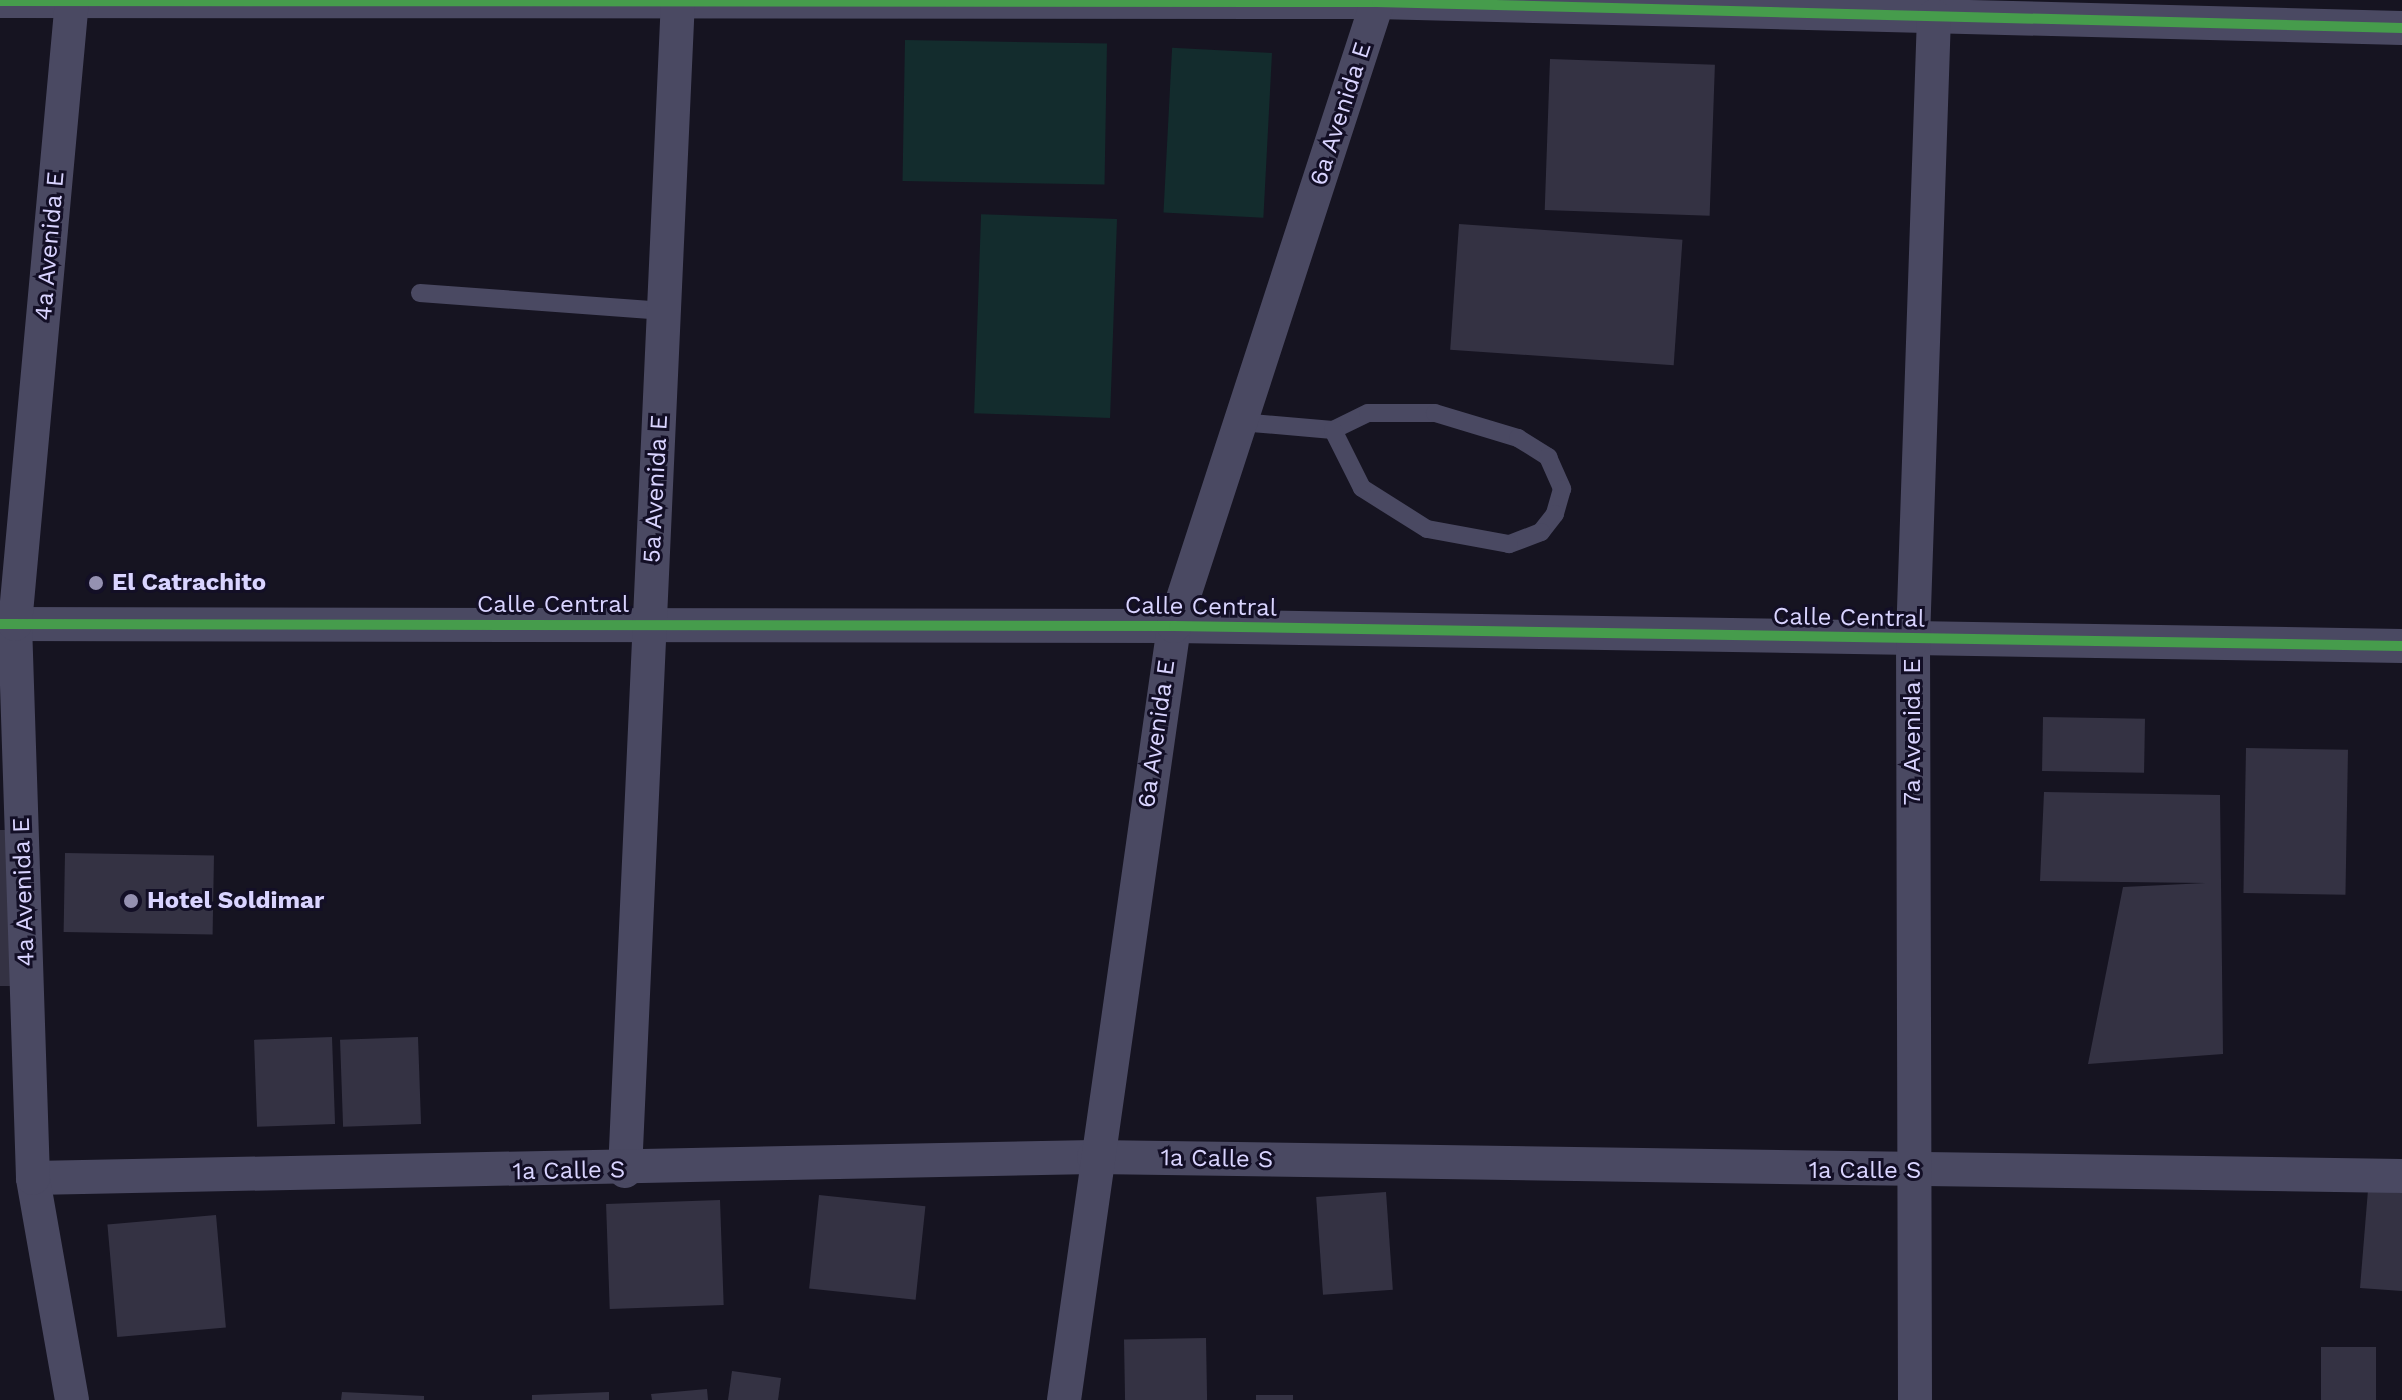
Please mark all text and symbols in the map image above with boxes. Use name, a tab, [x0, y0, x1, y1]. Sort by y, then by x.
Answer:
street label: 6a Avenida E	[1304, 38, 1378, 190]
street label: 4a Avenida E	[29, 169, 71, 323]
street label: 5a Avenida E	[638, 413, 674, 565]
place label: El Catrachito	[112, 569, 266, 597]
marker: El Catrachito	[87, 574, 105, 592]
street label: Calle Central	[477, 591, 629, 619]
street label: Calle Central	[1125, 591, 1277, 623]
street label: Calle Central	[1773, 602, 1925, 634]
street label: 6a Avenida E	[1132, 657, 1182, 811]
street label: 7a Avenida E	[1899, 657, 1927, 807]
street label: 4a Avenida E	[7, 816, 41, 968]
place label: Hotel Soldimar	[147, 887, 325, 915]
marker: Hotel Soldimar	[122, 892, 140, 910]
street label: 1a Calle S	[1160, 1144, 1274, 1174]
street label: 1a Calle S	[512, 1156, 626, 1186]
street label: 1a Calle S	[1808, 1157, 1922, 1185]

